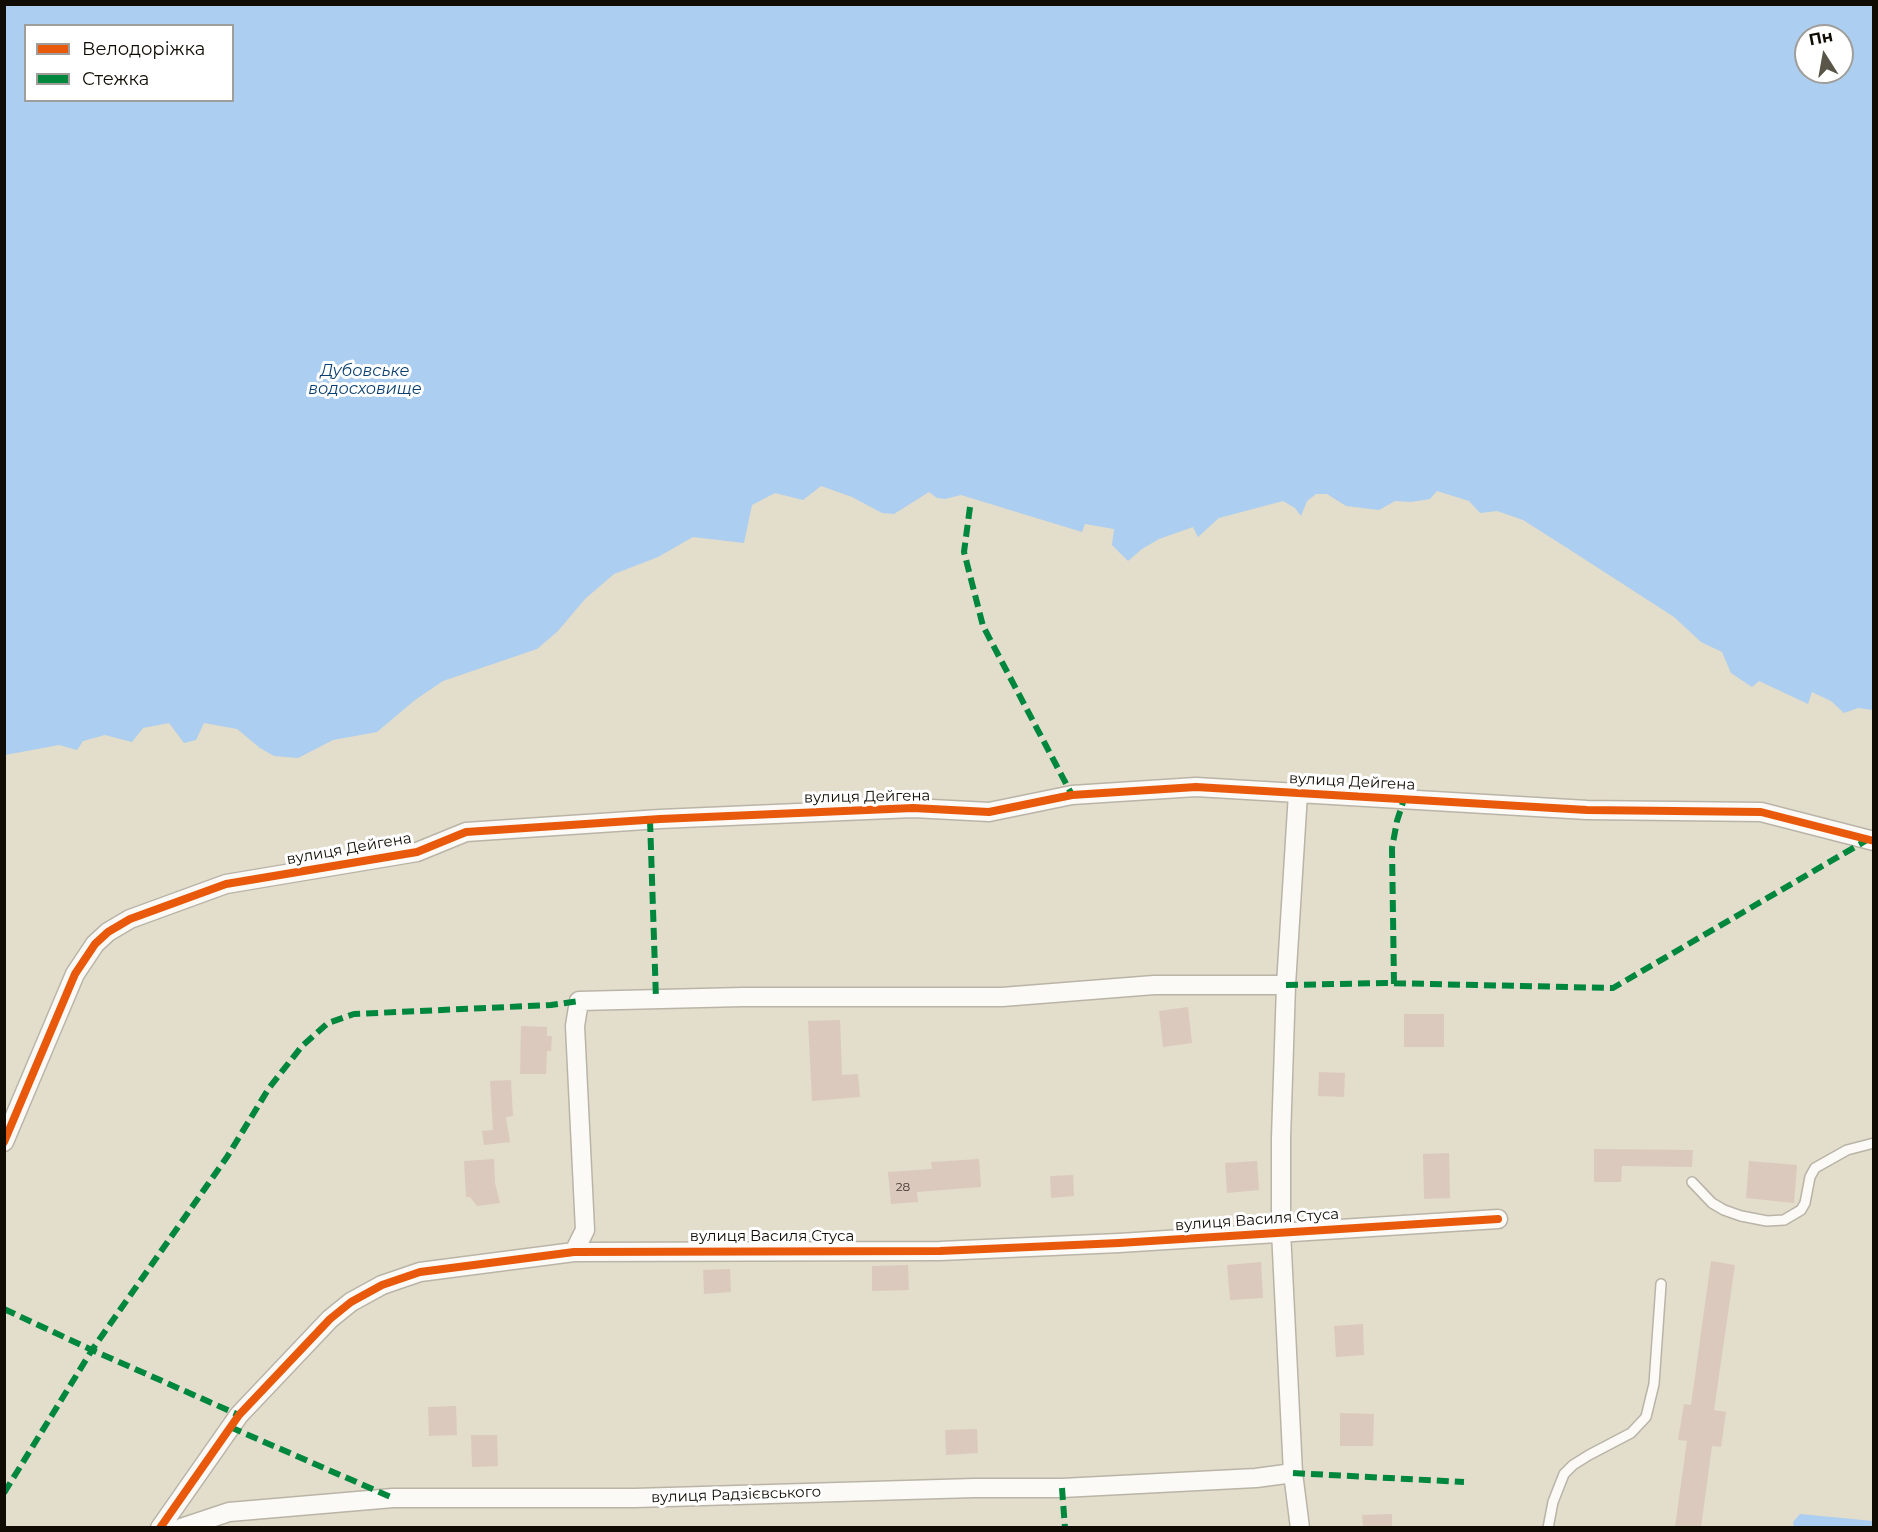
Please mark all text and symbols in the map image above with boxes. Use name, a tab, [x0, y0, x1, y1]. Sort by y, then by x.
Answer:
legend	[24, 24, 234, 102]
north arrow	[1794, 24, 1854, 84]
text: Пн	[1807, 26, 1834, 49]
text: Велодоріжка	[82, 38, 205, 60]
text: Стежка	[82, 68, 149, 90]
water label: Дубовське водосховище	[308, 361, 422, 399]
street label: вулиця Дейгена	[1288, 770, 1416, 794]
street label: вулиця Дейгена	[804, 787, 930, 807]
street label: вулиця Дейгена	[285, 829, 413, 869]
house number: 28	[896, 1180, 910, 1194]
street label: вулиця Василя Стуса	[1174, 1205, 1340, 1235]
street label: вулиця Василя Стуса	[690, 1228, 854, 1246]
street label: вулиця Радзієвського	[651, 1483, 821, 1507]

